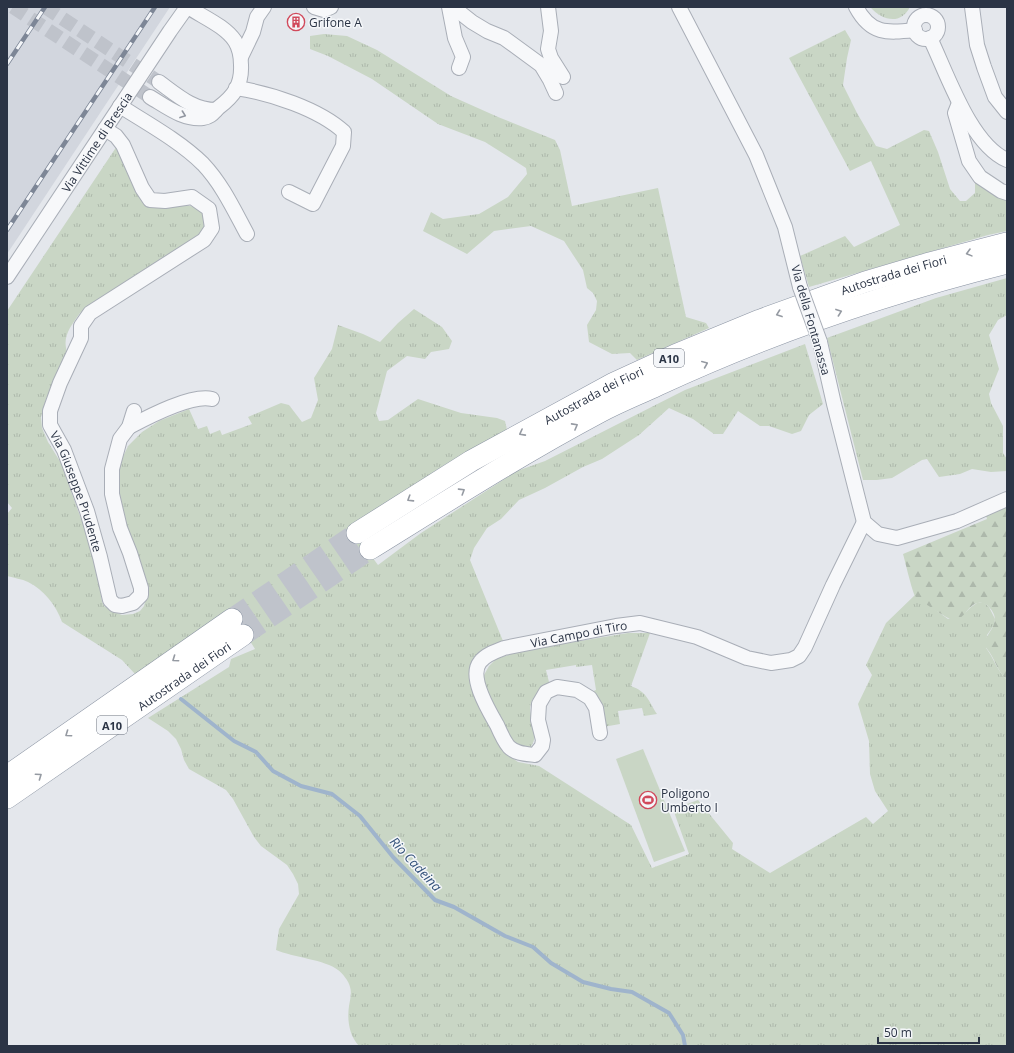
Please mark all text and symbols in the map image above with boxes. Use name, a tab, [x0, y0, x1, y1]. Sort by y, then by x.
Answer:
building icon: Grifone A	[286, 12, 306, 32]
place label: Grifone A	[309, 14, 362, 31]
street label: Via Vittime di Brescia	[57, 89, 136, 195]
one-way arrow	[179, 110, 186, 118]
one-way arrow	[966, 248, 973, 257]
street label: Autostrada dei Fiori	[838, 251, 948, 299]
street label: Via della Fontanassa	[787, 263, 835, 377]
one-way arrow	[775, 309, 782, 317]
one-way arrow	[835, 309, 842, 317]
road number: A10	[654, 349, 684, 367]
one-way arrow	[700, 361, 708, 369]
street label: Autostrada dei Fiori	[541, 362, 646, 428]
one-way arrow	[571, 424, 578, 431]
street label: Via Giuseppe Prudente	[46, 428, 107, 554]
one-way arrow	[518, 429, 526, 436]
one-way arrow	[458, 488, 465, 496]
one-way arrow	[407, 495, 414, 502]
street label: Via Campo di Tiro	[529, 616, 628, 651]
street label: Autostrada dei Fiori	[134, 638, 234, 714]
one-way arrow	[172, 654, 179, 661]
road number: A10	[97, 716, 127, 734]
one-way arrow	[65, 729, 72, 737]
one-way arrow	[35, 773, 42, 781]
place label: Poligono Umberto I	[661, 785, 718, 816]
sports icon: Poligono Umberto I	[638, 790, 658, 810]
water label: Rio Cadeina	[386, 833, 446, 896]
scale bar	[878, 1019, 979, 1045]
text: 50 m	[884, 1024, 912, 1041]

